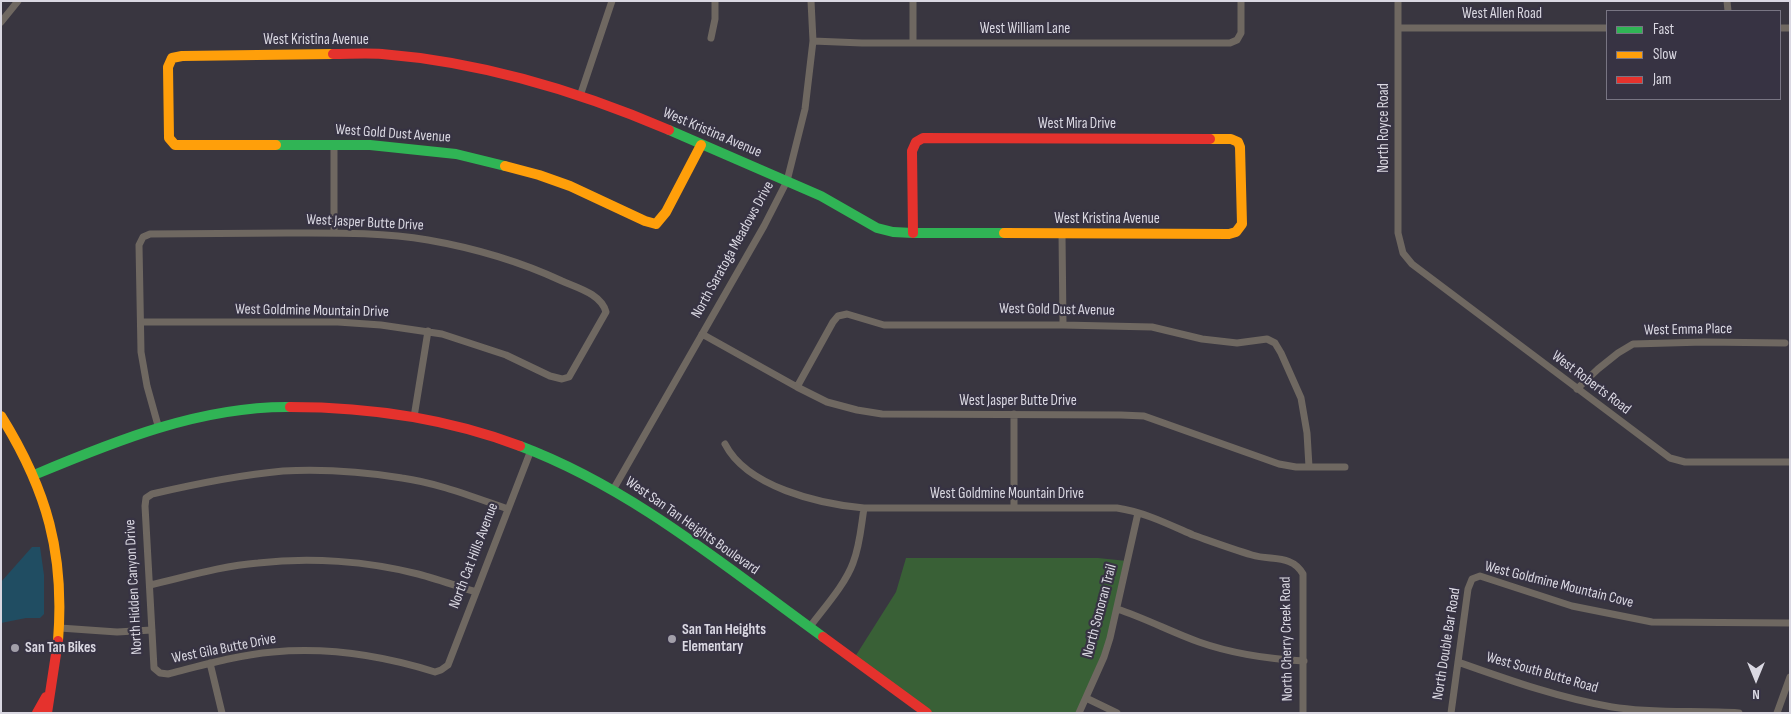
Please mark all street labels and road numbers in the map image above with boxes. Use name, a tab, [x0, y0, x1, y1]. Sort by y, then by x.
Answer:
street label: West Allen Road	[1462, 5, 1542, 23]
street label: West William Lane	[980, 20, 1070, 38]
street label: West Kristina Avenue	[263, 31, 369, 49]
street label: North Royce Road	[1375, 83, 1393, 173]
street label: West Kristina Avenue	[660, 104, 764, 162]
street label: West Mira Drive	[1038, 115, 1116, 133]
street label: West Gold Dust Avenue	[335, 121, 451, 147]
street label: North Saratoga Meadows Drive	[688, 178, 778, 322]
street label: West Kristina Avenue	[1054, 210, 1160, 228]
street label: West Jasper Butte Drive	[306, 211, 424, 235]
street label: West Gold Dust Avenue	[999, 300, 1115, 320]
street label: West Goldmine Mountain Drive	[235, 301, 389, 321]
street label: West Emma Place	[1644, 320, 1732, 340]
street label: West Roberts Road	[1548, 347, 1634, 419]
street label: West Jasper Butte Drive	[959, 392, 1077, 410]
street label: West San Tan Heights Boulevard	[622, 473, 762, 579]
street label: West Goldmine Mountain Drive	[930, 485, 1084, 503]
street label: North Cat Hills Avenue	[446, 501, 502, 611]
street label: North Hidden Canyon Drive	[121, 519, 147, 655]
street label: West Goldmine Mountain Cove	[1483, 558, 1635, 612]
street label: North Sonoran Trail	[1079, 562, 1121, 660]
street label: North Cherry Creek Road	[1277, 576, 1297, 702]
street label: North Double Bar Road	[1429, 587, 1465, 701]
street label: West Gila Butte Drive	[170, 630, 278, 668]
street label: West South Butte Road	[1484, 648, 1600, 698]

